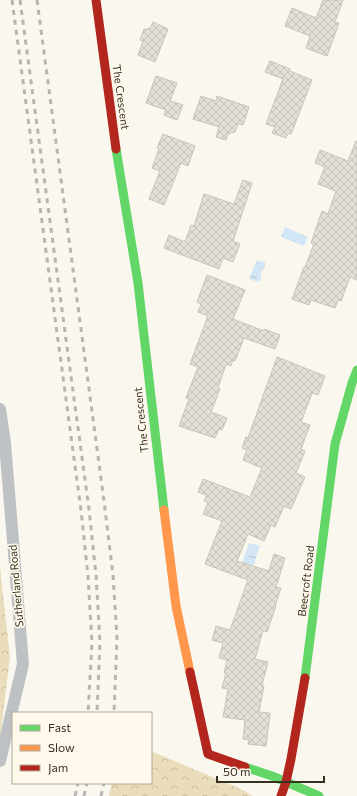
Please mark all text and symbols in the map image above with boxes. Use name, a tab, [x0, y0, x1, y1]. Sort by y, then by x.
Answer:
street label: The Crescent	[110, 63, 133, 131]
street label: The Crescent	[131, 386, 150, 453]
street label: Sutherland Road	[5, 544, 26, 628]
street label: Beecroft Road	[295, 545, 316, 617]
legend	[12, 712, 152, 784]
text: Fast	[48, 720, 71, 734]
text: Slow	[48, 740, 75, 754]
scale bar	[217, 758, 324, 784]
text: Jam	[48, 760, 68, 775]
text: 50 m	[223, 764, 251, 778]

